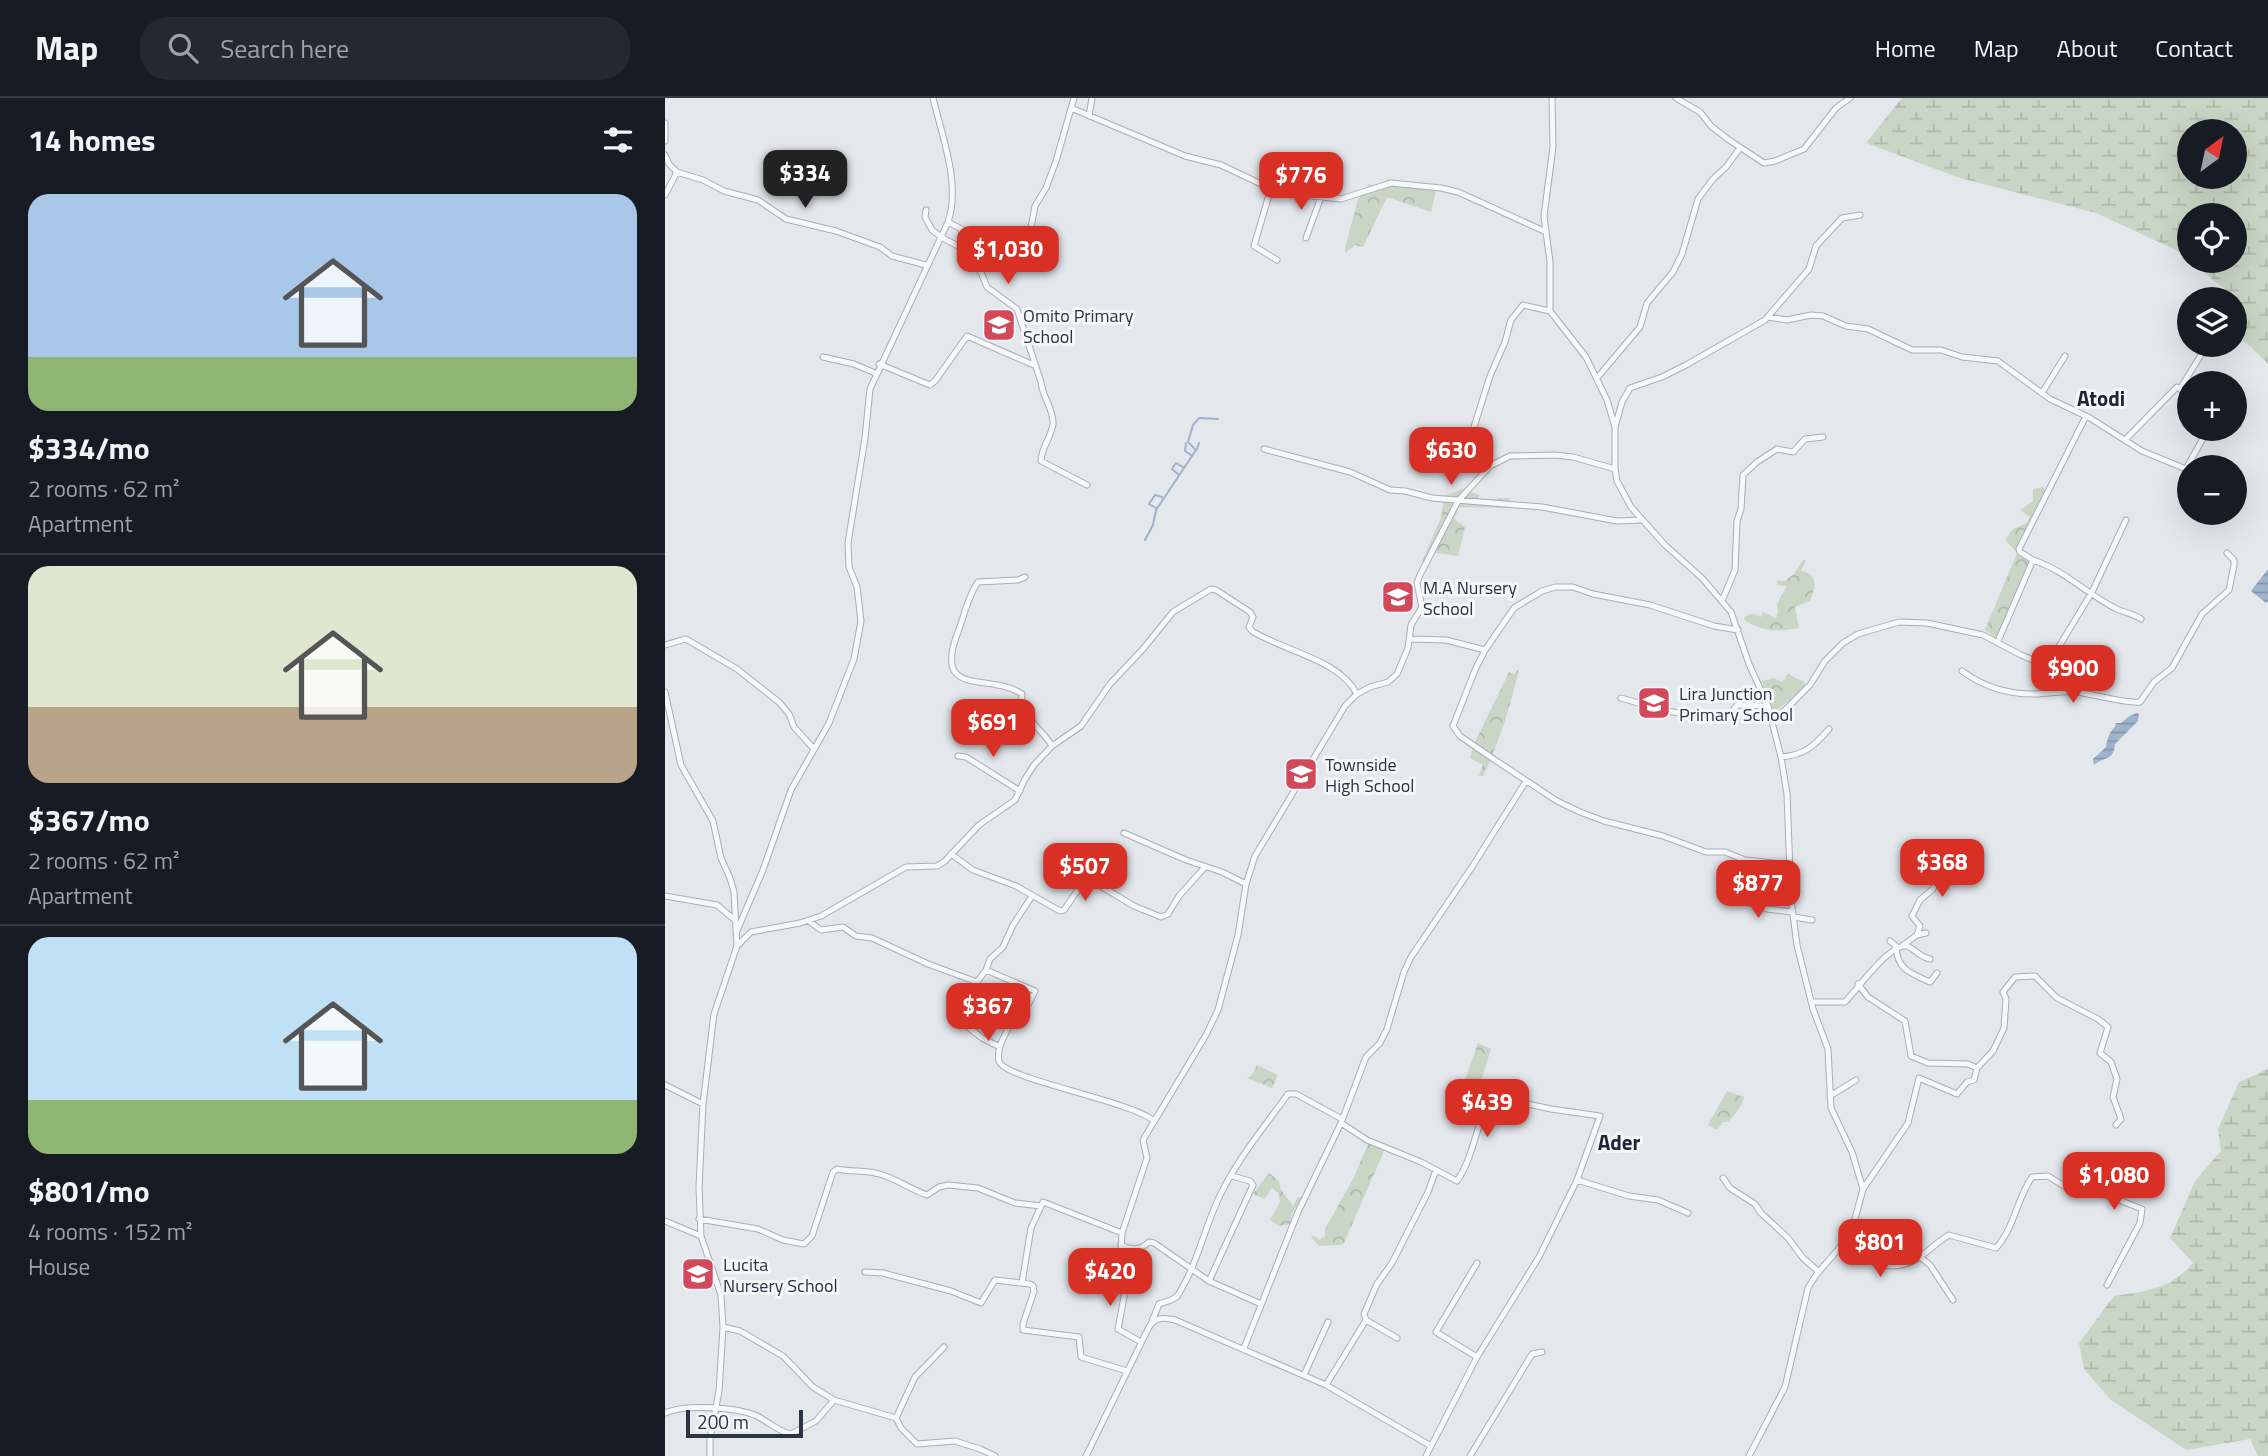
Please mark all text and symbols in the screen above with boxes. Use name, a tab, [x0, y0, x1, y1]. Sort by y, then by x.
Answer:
search box	[140, 17, 630, 80]
text: Map	[35, 23, 98, 73]
icon: search	[164, 29, 202, 67]
text: Search here	[220, 29, 349, 68]
text: Home	[1875, 30, 1936, 66]
text: Map	[1974, 30, 2019, 66]
text: About	[2057, 30, 2117, 66]
text: Contact	[2155, 30, 2233, 66]
text: 14 homes	[28, 117, 155, 163]
north arrow	[2177, 119, 2247, 189]
map controls	[2177, 119, 2247, 525]
icon: filters	[599, 121, 637, 159]
pin: $334	[764, 150, 846, 210]
pin: $776	[1260, 152, 1342, 212]
text: $334	[779, 155, 831, 190]
text: $776	[1275, 157, 1327, 192]
button: locate	[2177, 203, 2247, 273]
pin: $1,030	[951, 226, 1065, 286]
text: $1,030	[973, 231, 1043, 266]
icon: home	[270, 240, 396, 366]
button: layers	[2177, 287, 2247, 357]
place label: Omito Primary School	[1023, 302, 1134, 350]
school or university icon: Omito Primary School	[980, 306, 1018, 344]
button: +	[2177, 371, 2247, 441]
district label: Atodi	[2077, 382, 2125, 414]
text: $334/mo	[28, 425, 150, 471]
pin: $630	[1410, 428, 1492, 487]
text: $630	[1425, 432, 1477, 467]
button: −	[2177, 455, 2247, 525]
text: 2 rooms · 62 m²	[28, 471, 179, 506]
text: Apartment	[28, 506, 133, 541]
place label: M.A Nursery School	[1423, 574, 1517, 622]
school or university icon: M.A Nursery School	[1379, 578, 1417, 616]
icon: home	[270, 612, 396, 738]
pin: $900	[2032, 646, 2114, 705]
text: $900	[2047, 650, 2099, 685]
place label: Lira Junction Primary School	[1679, 680, 1793, 728]
school or university icon: Lira Junction Primary School	[1635, 684, 1673, 722]
pin: $691	[952, 700, 1034, 759]
text: $691	[967, 704, 1019, 739]
place label: Townside High School	[1325, 751, 1414, 799]
school or university icon: Townside High School	[1282, 755, 1320, 793]
text: $367/mo	[28, 797, 150, 843]
pin: $368	[1901, 840, 1983, 899]
text: 2 rooms · 62 m²	[28, 843, 179, 878]
pin: $507	[1044, 844, 1126, 903]
text: $368	[1916, 844, 1968, 879]
text: $507	[1059, 848, 1111, 883]
pin: $877	[1717, 860, 1799, 920]
text: $877	[1732, 865, 1784, 900]
text: Apartment	[28, 878, 133, 913]
icon: home	[270, 983, 396, 1109]
pin: $367	[947, 984, 1029, 1043]
text: $367	[962, 988, 1014, 1023]
pin: $439	[1446, 1080, 1528, 1139]
text: $439	[1461, 1084, 1513, 1119]
district label: Ader	[1598, 1126, 1640, 1158]
pin: $1,080	[2057, 1152, 2171, 1212]
text: $1,080	[2079, 1157, 2149, 1192]
text: $801/mo	[28, 1168, 150, 1214]
text: 4 rooms · 152 m²	[28, 1214, 192, 1249]
pin: $801	[1839, 1220, 1921, 1279]
text: $801	[1854, 1224, 1906, 1259]
pin: $420	[1069, 1248, 1151, 1308]
text: House	[28, 1249, 90, 1284]
place label: Lucita Nursery School	[723, 1251, 838, 1299]
text: $420	[1084, 1253, 1136, 1288]
school or university icon: Lucita Nursery School	[679, 1255, 717, 1293]
scale bar	[686, 1407, 803, 1439]
text: 200 m	[697, 1407, 749, 1436]

